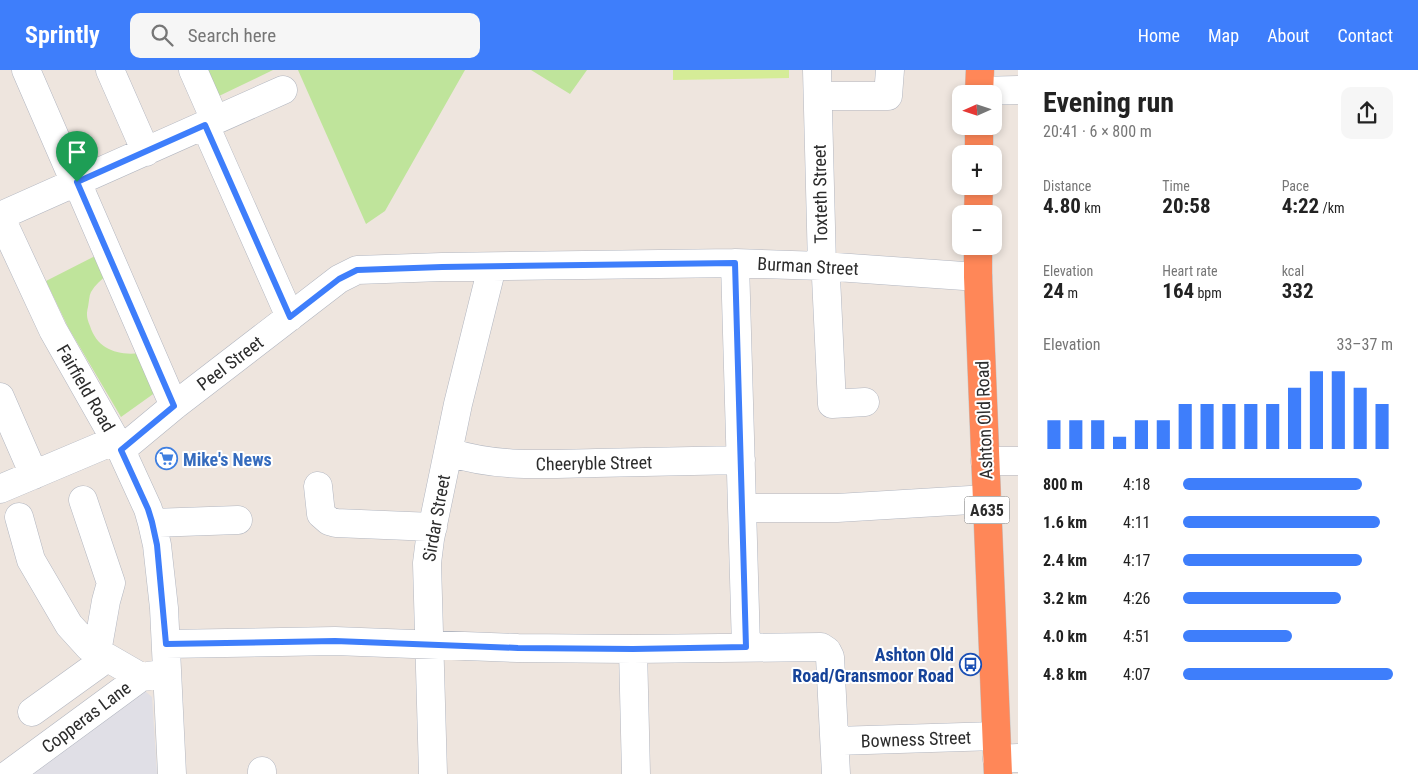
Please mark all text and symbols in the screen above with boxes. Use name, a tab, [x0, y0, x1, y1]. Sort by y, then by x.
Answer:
search box	[130, 13, 480, 58]
text: Sprintly	[25, 21, 100, 49]
icon: search	[148, 21, 176, 49]
text: Search here	[188, 24, 276, 47]
text: Home	[1138, 25, 1180, 46]
text: Map	[1208, 25, 1239, 46]
text: About	[1267, 25, 1309, 46]
text: Contact	[1337, 25, 1393, 46]
north arrow	[952, 85, 1002, 135]
map controls	[952, 85, 1002, 255]
text: Evening run	[1043, 86, 1174, 119]
button: share	[1341, 87, 1393, 139]
text: 20:41 · 6 × 800 m	[1043, 122, 1152, 141]
pin	[56, 131, 98, 182]
icon: arrive	[63, 138, 91, 166]
street label: Toxteth Street	[809, 144, 831, 244]
button: +	[952, 145, 1002, 195]
text: Distance	[1043, 178, 1091, 194]
text: Time	[1162, 178, 1190, 194]
text: Pace	[1282, 178, 1309, 194]
text: 4.80	[1043, 194, 1081, 218]
text: 20:58	[1162, 194, 1211, 218]
text: 4:22	[1282, 194, 1319, 218]
text: km	[1081, 200, 1101, 216]
text: /km	[1319, 200, 1345, 216]
button: −	[952, 205, 1002, 255]
street label: Burman Street	[757, 253, 859, 279]
text: Elevation	[1043, 263, 1093, 279]
text: Heart rate	[1162, 263, 1218, 279]
text: kcal	[1282, 263, 1304, 279]
text: 24	[1043, 279, 1064, 303]
text: 164	[1162, 279, 1194, 303]
text: 332	[1282, 279, 1314, 303]
text: m	[1064, 285, 1078, 301]
text: bpm	[1194, 285, 1222, 301]
street label: Peel Street	[193, 331, 267, 395]
text: Elevation	[1043, 335, 1101, 354]
text: 33–37 m	[1337, 335, 1393, 354]
street label: Fairfield Road	[53, 341, 119, 435]
street label: Ashton Old Road	[971, 360, 997, 480]
supermarket icon: Mike's News	[155, 447, 179, 471]
place label: Mike's News	[183, 449, 272, 470]
street label: Cheeryble Street	[535, 451, 653, 475]
street label: Sirdar Street	[418, 473, 454, 563]
text: 800 m	[1043, 475, 1083, 494]
text: 4:18	[1123, 475, 1150, 494]
road number: A635	[964, 496, 1010, 524]
text: 1.6 km	[1043, 513, 1087, 532]
text: 4:11	[1123, 513, 1150, 532]
text: 2.4 km	[1043, 551, 1087, 570]
text: 4:17	[1123, 551, 1150, 570]
text: 3.2 km	[1043, 589, 1087, 608]
text: 4:26	[1123, 589, 1150, 608]
text: 4.0 km	[1043, 627, 1087, 646]
text: 4:51	[1123, 627, 1150, 646]
place label: Ashton Old Road/Gransmoor Road	[792, 644, 954, 686]
bus stop icon: Ashton Old Road/Gransmoor Road	[958, 652, 982, 676]
text: 4.8 km	[1043, 665, 1087, 684]
text: 4:07	[1123, 665, 1150, 684]
street label: Copperas Lane	[37, 677, 135, 757]
street label: Bowness Street	[860, 727, 972, 751]

